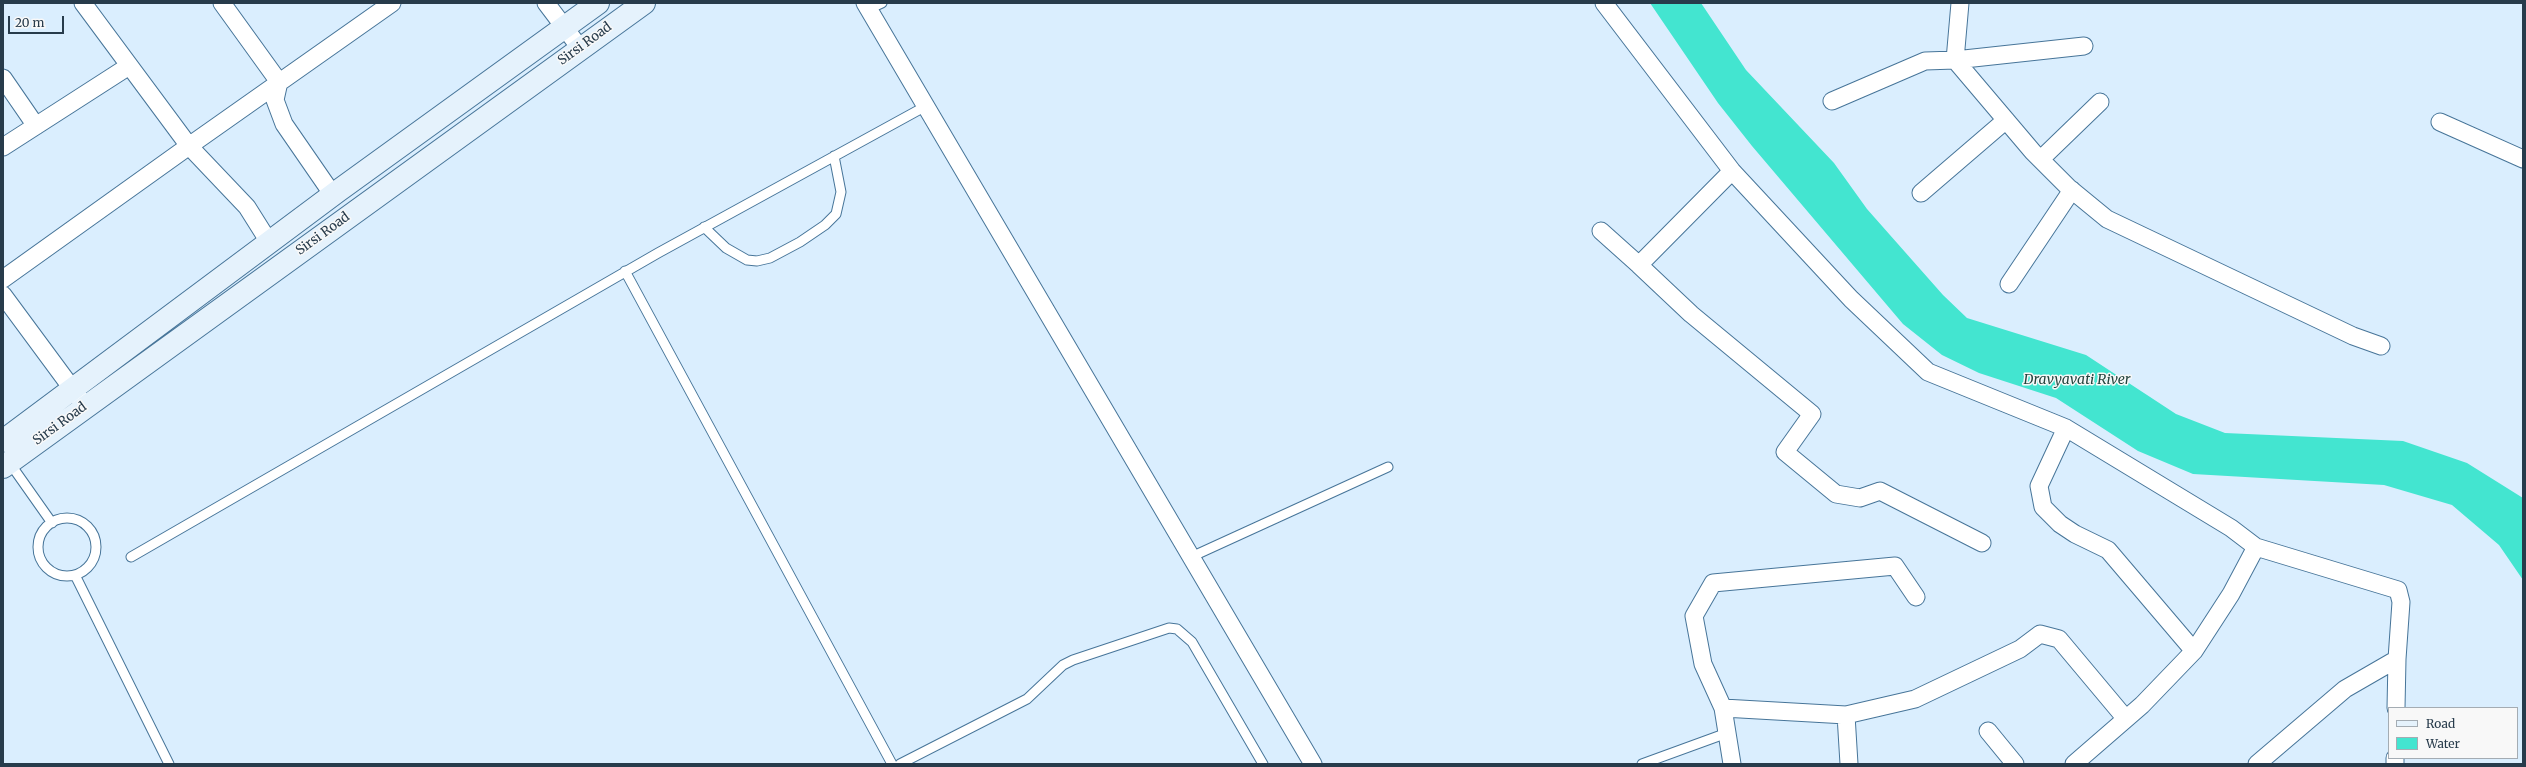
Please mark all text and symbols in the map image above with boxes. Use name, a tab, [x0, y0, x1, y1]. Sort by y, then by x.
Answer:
scale bar	[10, 8, 66, 34]
text: 20 m	[15, 15, 44, 30]
street label: Sirsi Road	[555, 19, 615, 69]
street label: Sirsi Road	[293, 209, 353, 259]
water label: Dravyavati River	[2024, 372, 2130, 388]
street label: Sirsi Road	[30, 399, 90, 449]
legend	[2388, 707, 2518, 759]
text: Road	[2426, 716, 2455, 731]
text: Water	[2426, 736, 2460, 751]

